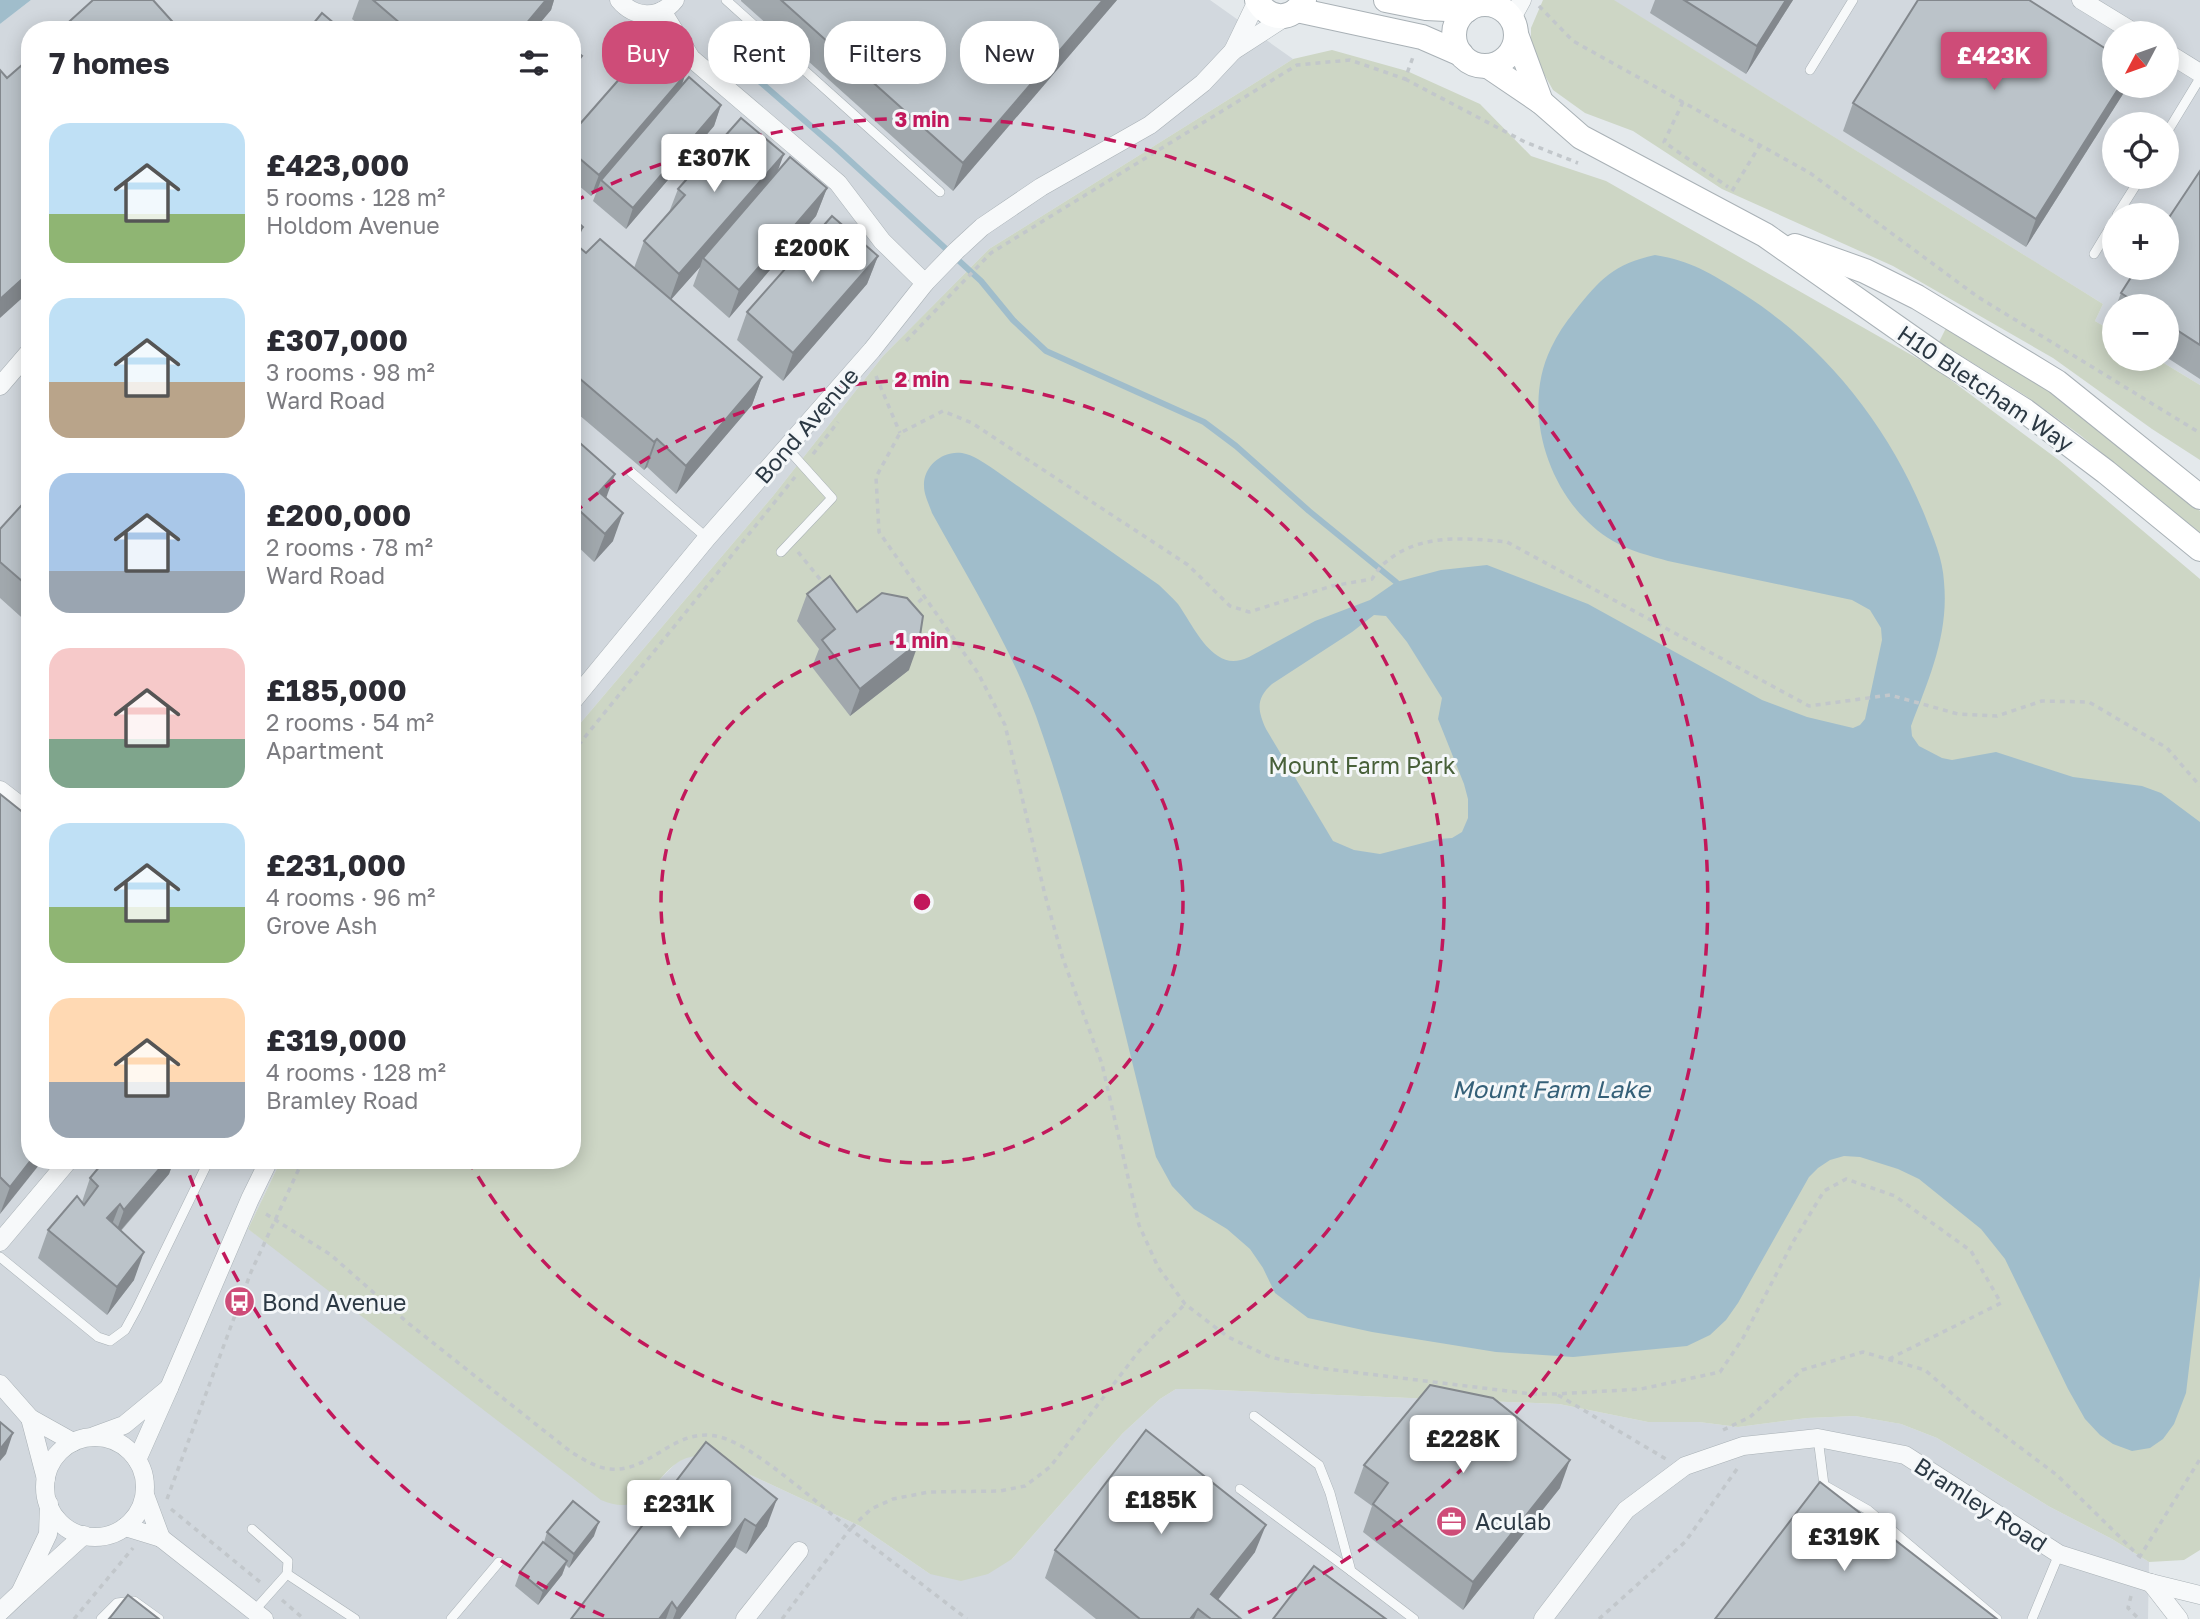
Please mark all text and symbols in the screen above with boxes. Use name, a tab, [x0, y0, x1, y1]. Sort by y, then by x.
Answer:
chip: Buy	[602, 21, 694, 84]
chip: Rent	[708, 21, 810, 84]
chip: Filters	[824, 21, 946, 84]
chip: New	[960, 21, 1059, 84]
north arrow	[2102, 21, 2179, 98]
map controls	[2102, 21, 2179, 371]
pin: £423K	[1945, 32, 2043, 92]
text: £423K	[1957, 41, 2031, 69]
icon: filters	[515, 44, 553, 82]
text: 7 homes	[49, 45, 170, 81]
text: 3 min	[895, 106, 949, 132]
button: locate	[2102, 112, 2179, 189]
pin: £307K	[665, 134, 763, 194]
text: £307K	[677, 143, 751, 171]
text: £423,000	[266, 147, 409, 183]
icon: home	[105, 151, 189, 235]
text: 5 rooms · 128 m²	[266, 183, 445, 211]
button: +	[2102, 203, 2179, 280]
text: Holdom Avenue	[266, 211, 440, 239]
pin: £200K	[763, 224, 861, 284]
text: £200K	[774, 233, 850, 261]
button: −	[2102, 294, 2179, 371]
street label: H10 Bletcham Way	[1893, 319, 2079, 457]
text: £307,000	[266, 322, 408, 358]
icon: home	[105, 326, 189, 410]
text: 3 rooms · 98 m²	[266, 358, 435, 386]
street label: Bond Avenue	[748, 361, 864, 489]
text: 2 min	[895, 366, 949, 392]
text: Ward Road	[266, 386, 385, 414]
text: £200,000	[266, 497, 411, 533]
icon: home	[105, 501, 189, 585]
text: 2 rooms · 78 m²	[266, 533, 433, 561]
text: Ward Road	[266, 561, 385, 589]
text: 1 min	[896, 627, 948, 653]
text: £185,000	[266, 672, 407, 708]
icon: home	[105, 676, 189, 760]
text: 2 rooms · 54 m²	[266, 708, 434, 736]
text: Apartment	[266, 736, 384, 764]
park label: Mount Farm Park	[1268, 751, 1456, 779]
text: £231,000	[266, 847, 406, 883]
icon: home	[105, 851, 189, 935]
text: 4 rooms · 96 m²	[266, 883, 435, 911]
centre of rings	[910, 890, 934, 914]
text: Grove Ash	[266, 911, 377, 939]
text: £319,000	[266, 1022, 407, 1058]
icon: home	[105, 1026, 189, 1110]
text: 4 rooms · 128 m²	[266, 1058, 446, 1086]
water label: Mount Farm Lake	[1452, 1074, 1652, 1103]
text: Bramley Road	[266, 1086, 419, 1114]
bus stop icon: Bond Avenue	[222, 1285, 256, 1319]
place label: Bond Avenue	[262, 1288, 406, 1316]
pin: £228K	[1414, 1416, 1512, 1475]
text: £228K	[1426, 1424, 1500, 1452]
street label: Bramley Road	[1909, 1451, 2053, 1557]
pin: £185K	[1112, 1476, 1210, 1536]
pin: £231K	[630, 1480, 728, 1540]
text: £185K	[1125, 1485, 1197, 1513]
text: £231K	[643, 1489, 715, 1517]
office icon: Aculab	[1435, 1504, 1469, 1538]
place label: Aculab	[1475, 1507, 1551, 1535]
pin: £319K	[1795, 1514, 1893, 1573]
text: £319K	[1808, 1522, 1880, 1550]

